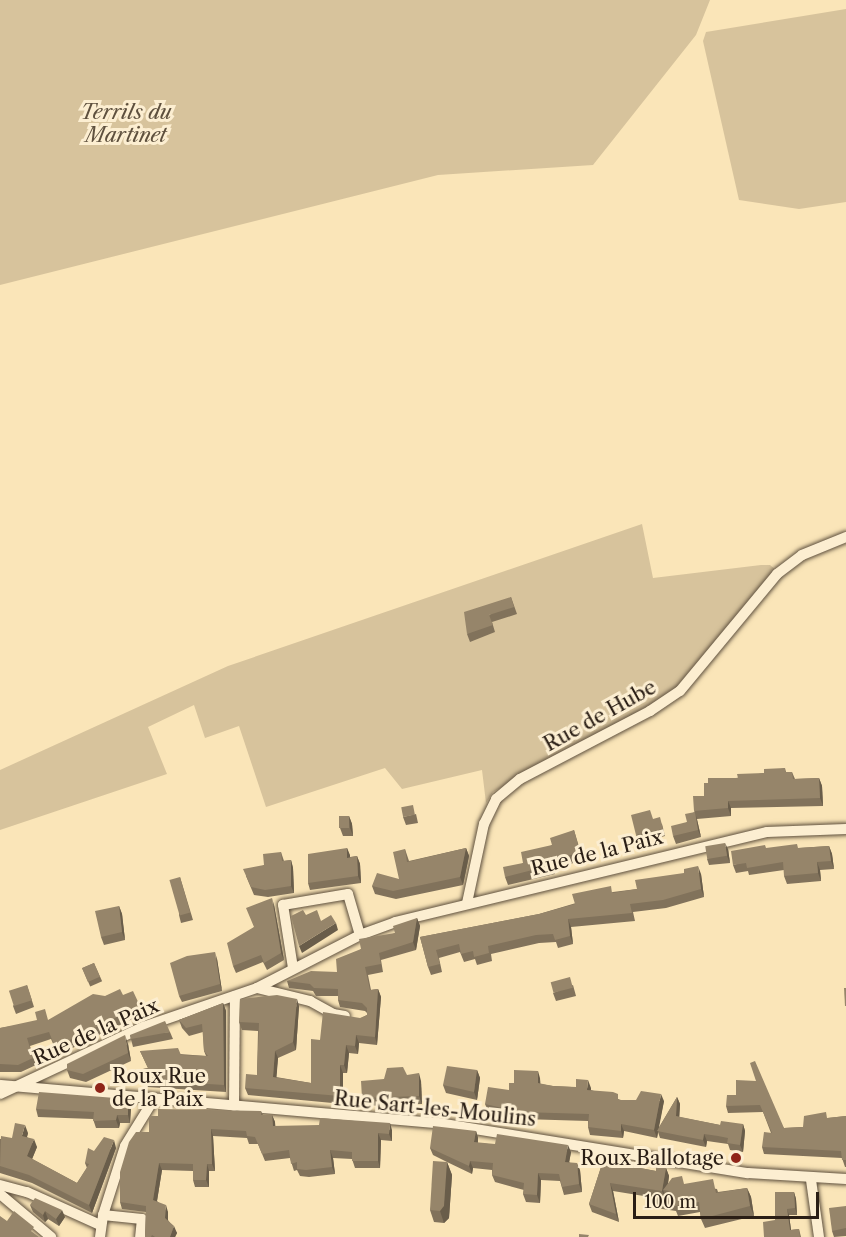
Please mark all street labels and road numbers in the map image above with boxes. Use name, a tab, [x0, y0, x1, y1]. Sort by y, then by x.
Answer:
street label: Rue de Hube	[540, 675, 660, 757]
street label: Rue de la Paix	[528, 825, 666, 881]
street label: Rue de la Paix	[29, 994, 163, 1070]
street label: Rue Sart-les-Moulins	[333, 1086, 537, 1132]

